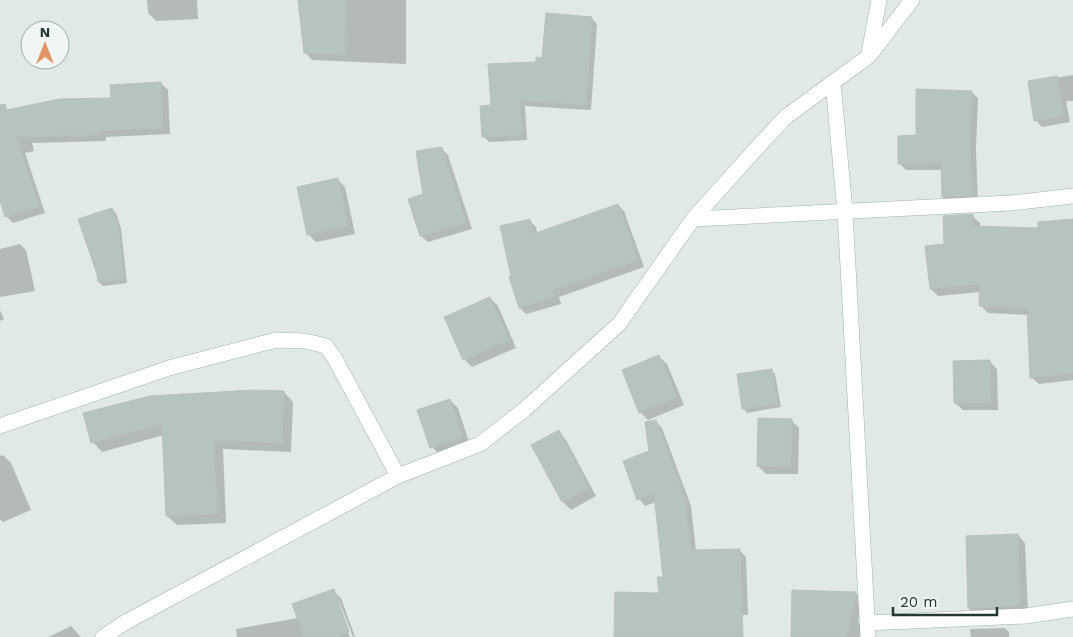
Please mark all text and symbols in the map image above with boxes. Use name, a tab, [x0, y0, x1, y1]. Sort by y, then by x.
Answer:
north arrow	[20, 20, 70, 70]
text: N	[40, 24, 50, 40]
scale bar	[893, 584, 997, 616]
text: 20 m	[900, 593, 938, 611]

